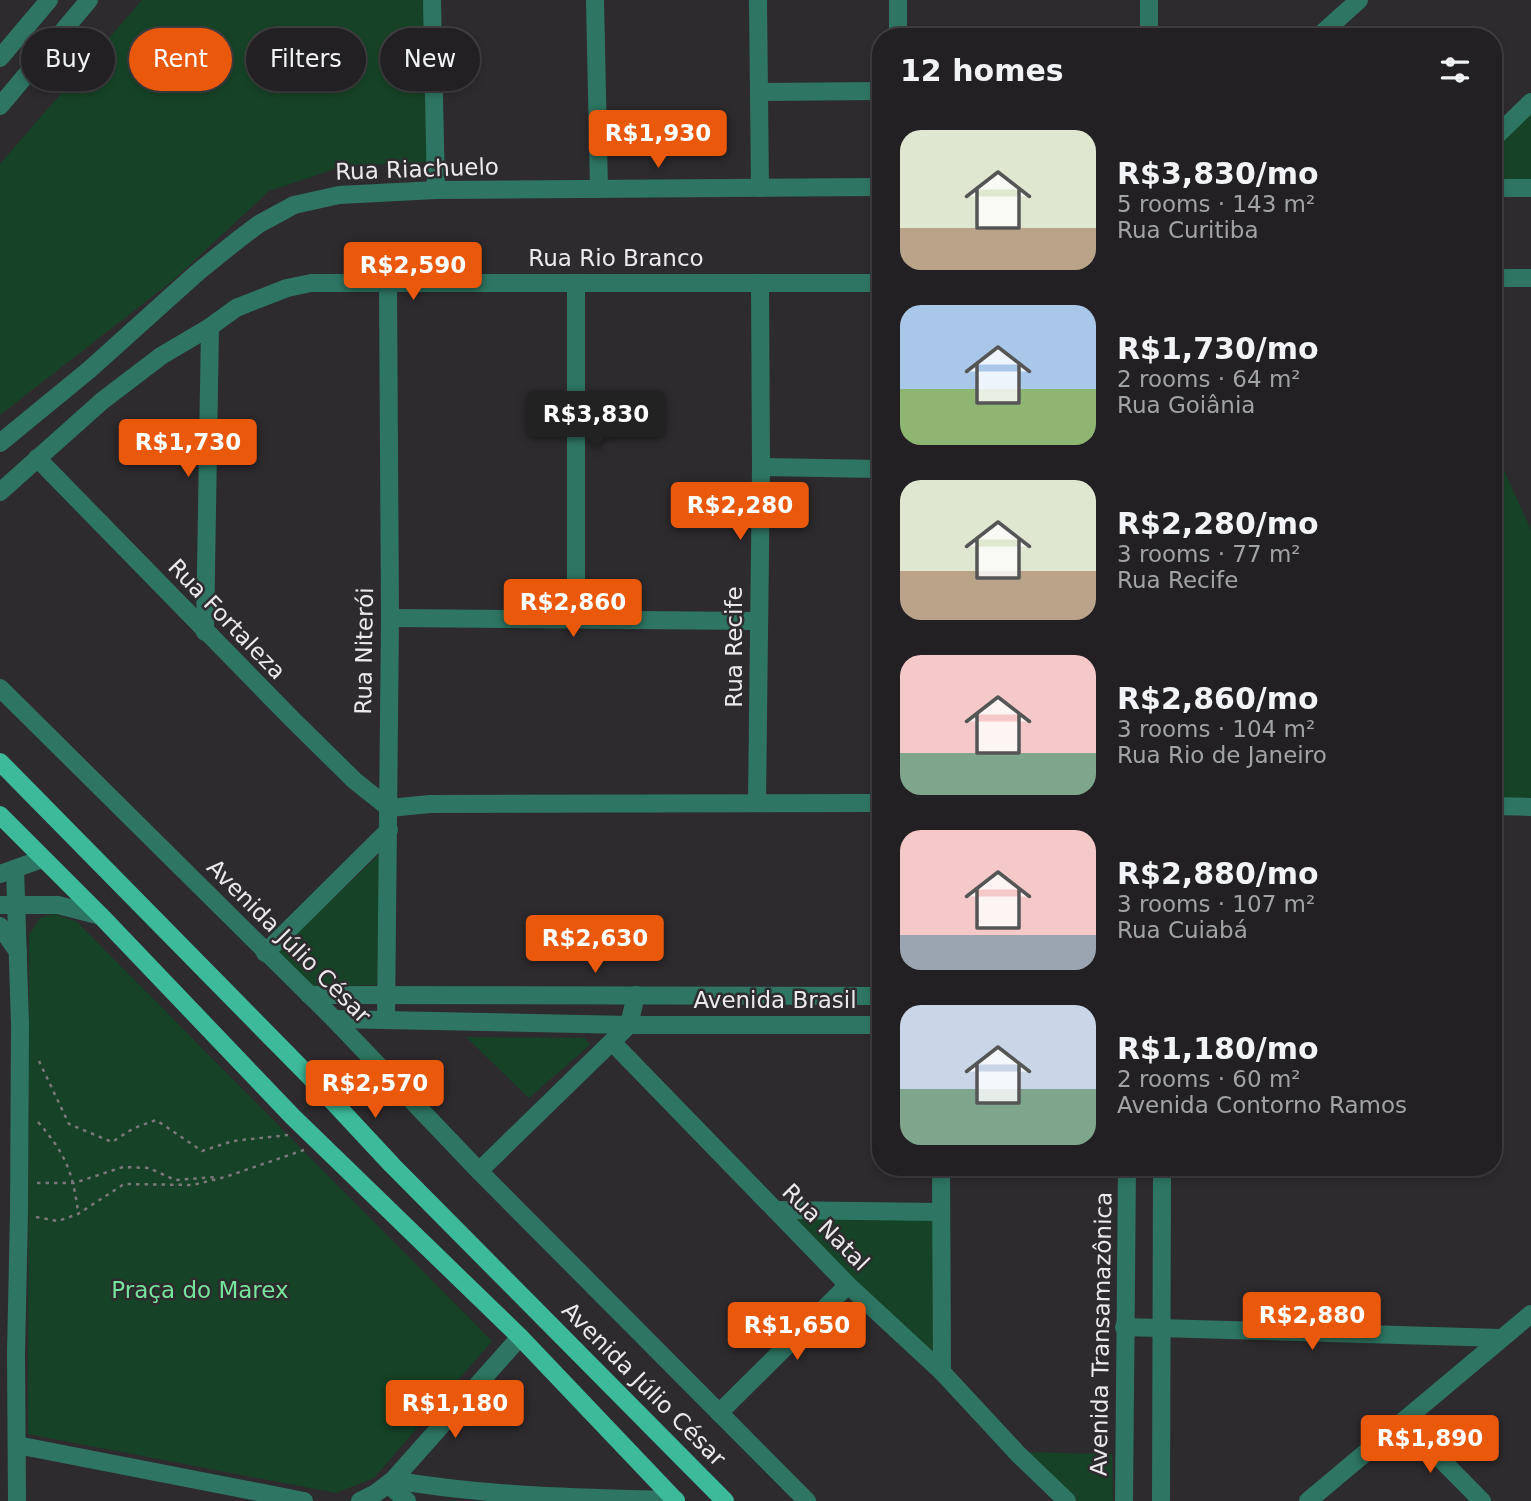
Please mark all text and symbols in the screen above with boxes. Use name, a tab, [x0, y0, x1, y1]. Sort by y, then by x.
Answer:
chip: Buy	[21, 28, 115, 91]
chip: Rent	[129, 28, 232, 91]
chip: Filters	[246, 28, 366, 91]
chip: New	[380, 28, 480, 91]
icon: filters	[1436, 51, 1474, 89]
text: 12 homes	[900, 53, 1064, 88]
pin: R$1,930	[593, 110, 723, 170]
text: R$1,930	[605, 120, 711, 146]
street label: Rua Riachuelo	[335, 153, 499, 185]
text: R$3,830/mo	[1117, 156, 1319, 191]
icon: home	[956, 158, 1040, 242]
text: 5 rooms · 143 m²	[1117, 191, 1315, 217]
text: Rua Curitiba	[1117, 217, 1259, 243]
pin: R$2,590	[348, 243, 478, 302]
street label: Rua Rio Branco	[528, 245, 704, 271]
text: R$2,590	[360, 252, 466, 278]
text: R$1,730/mo	[1117, 331, 1319, 366]
icon: home	[956, 333, 1040, 417]
text: 2 rooms · 64 m²	[1117, 366, 1301, 392]
pin: R$3,830	[531, 392, 661, 451]
text: Rua Goiânia	[1117, 392, 1255, 418]
text: R$3,830	[543, 401, 649, 427]
pin: R$1,730	[123, 420, 253, 479]
text: R$1,730	[135, 429, 241, 455]
pin: R$2,280	[675, 482, 805, 542]
text: R$2,280	[687, 492, 793, 518]
text: R$2,280/mo	[1117, 506, 1319, 541]
icon: home	[956, 508, 1040, 592]
text: 3 rooms · 77 m²	[1117, 541, 1301, 567]
street label: Rua Fortaleza	[163, 554, 291, 684]
text: Rua Recife	[1117, 567, 1238, 593]
pin: R$2,860	[508, 580, 638, 639]
street label: Rua Recife	[721, 586, 747, 708]
street label: Rua Niterói	[350, 587, 378, 715]
text: R$2,860	[520, 589, 626, 615]
text: R$2,860/mo	[1117, 681, 1319, 716]
icon: home	[956, 683, 1040, 767]
text: 3 rooms · 104 m²	[1117, 716, 1315, 742]
text: Rua Rio de Janeiro	[1117, 742, 1327, 768]
street label: Avenida Júlio César	[202, 854, 376, 1028]
text: R$2,880/mo	[1117, 856, 1319, 891]
icon: home	[956, 858, 1040, 942]
text: 3 rooms · 107 m²	[1117, 891, 1315, 917]
pin: R$2,630	[530, 916, 660, 975]
text: Rua Cuiabá	[1117, 917, 1248, 943]
text: R$2,630	[542, 925, 648, 951]
street label: Avenida Brasil	[693, 987, 857, 1013]
text: R$1,180/mo	[1117, 1031, 1319, 1066]
icon: home	[956, 1033, 1040, 1117]
pin: R$2,570	[310, 1060, 440, 1120]
text: 2 rooms · 60 m²	[1117, 1066, 1301, 1092]
text: R$2,570	[322, 1070, 428, 1096]
text: Avenida Contorno Ramos	[1117, 1092, 1407, 1118]
street label: Rua Natal	[777, 1178, 875, 1276]
street label: Avenida Transamazônica	[1086, 1192, 1116, 1476]
park label: Praça do Marex	[111, 1277, 289, 1303]
pin: R$2,880	[1247, 1292, 1377, 1352]
street label: Avenida Júlio César	[557, 1297, 731, 1471]
pin: R$1,650	[732, 1302, 862, 1362]
text: R$2,880	[1259, 1302, 1365, 1328]
text: R$1,650	[744, 1312, 850, 1338]
pin: R$1,180	[390, 1380, 520, 1440]
text: R$1,180	[402, 1390, 508, 1416]
pin: R$1,890	[1365, 1416, 1495, 1475]
text: R$1,890	[1377, 1425, 1483, 1451]

